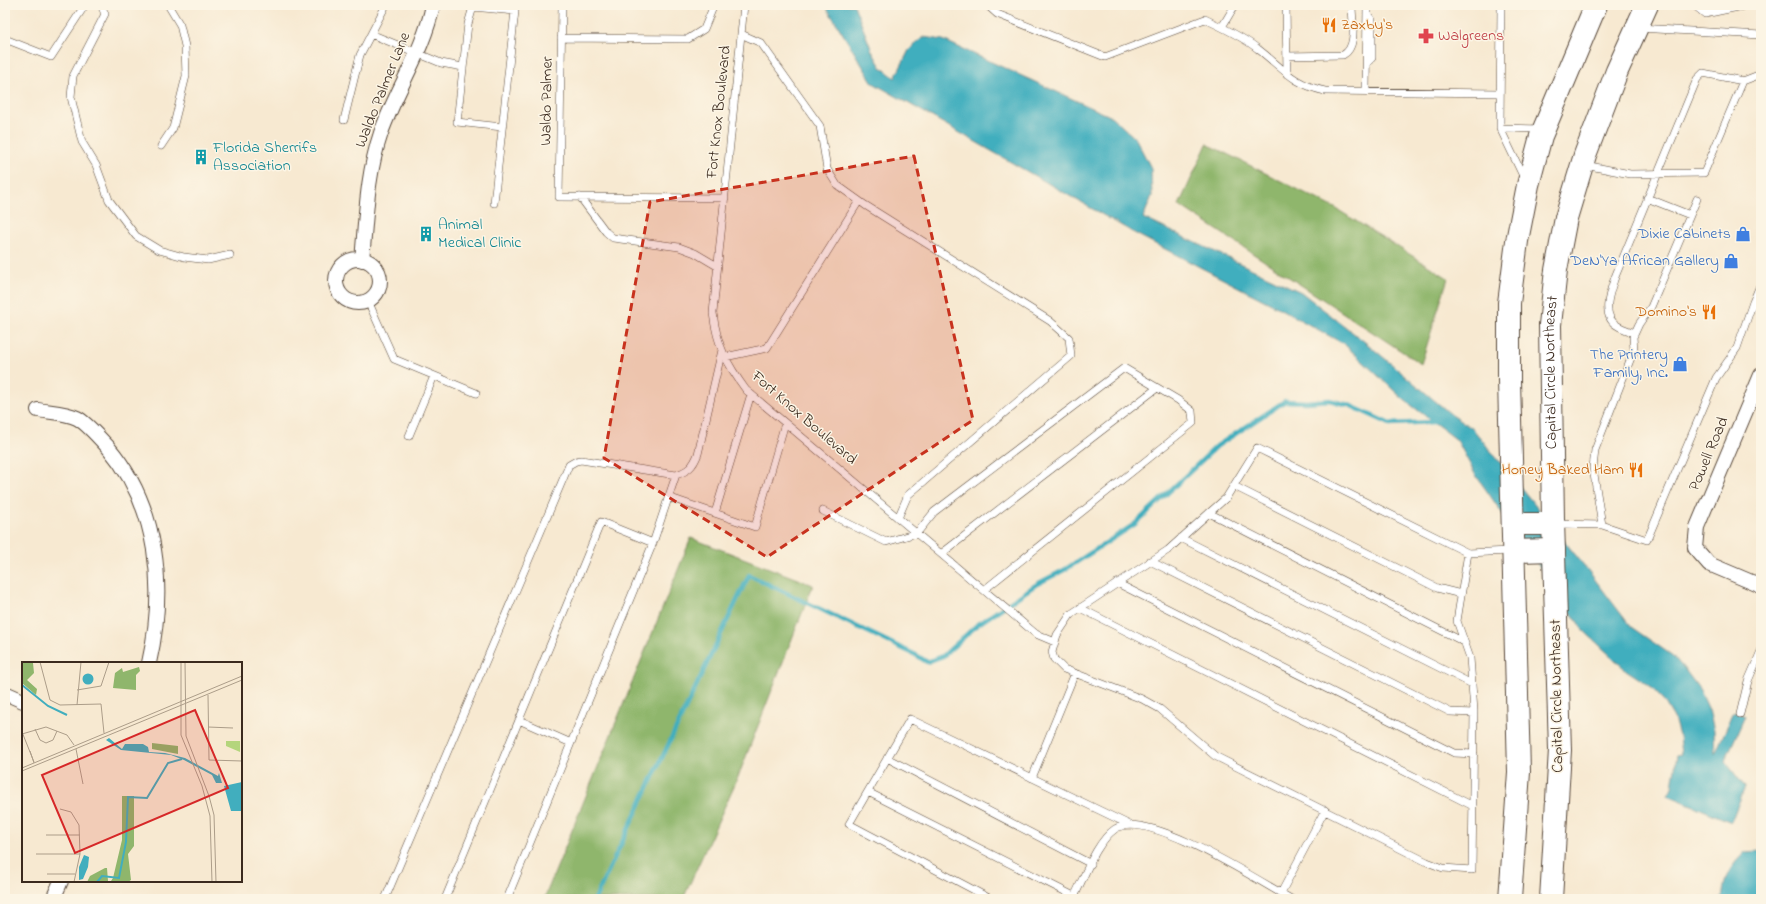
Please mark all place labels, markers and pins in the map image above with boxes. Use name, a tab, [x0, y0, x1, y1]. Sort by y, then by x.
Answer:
place label: Zaxby's	[1341, 13, 1393, 37]
restaurant icon: Zaxby's	[1320, 16, 1338, 34]
place label: Walgreens	[1438, 24, 1504, 48]
pharmacy icon: Walgreens	[1417, 27, 1435, 45]
place label: Florida Sherrifs Association	[212, 136, 317, 178]
building icon: Florida Sherrifs Association	[192, 148, 210, 166]
place label: Animal Medical Clinic	[438, 213, 522, 255]
place label: Dixie Cabinets	[1637, 222, 1731, 246]
building icon: Animal Medical Clinic	[417, 225, 435, 243]
shop icon: Dixie Cabinets	[1734, 225, 1752, 243]
place label: DeN'Ya African Gallery	[1569, 249, 1719, 273]
shop icon: DeN'Ya African Gallery	[1722, 252, 1740, 270]
place label: Domino's	[1635, 300, 1697, 324]
restaurant icon: Domino's	[1700, 303, 1718, 321]
place label: The Printery Family, Inc.	[1590, 343, 1668, 385]
shop icon: The Printery Family, Inc.	[1671, 355, 1689, 373]
place label: Honey Baked Ham	[1502, 458, 1624, 482]
restaurant icon: Honey Baked Ham	[1627, 461, 1645, 479]

